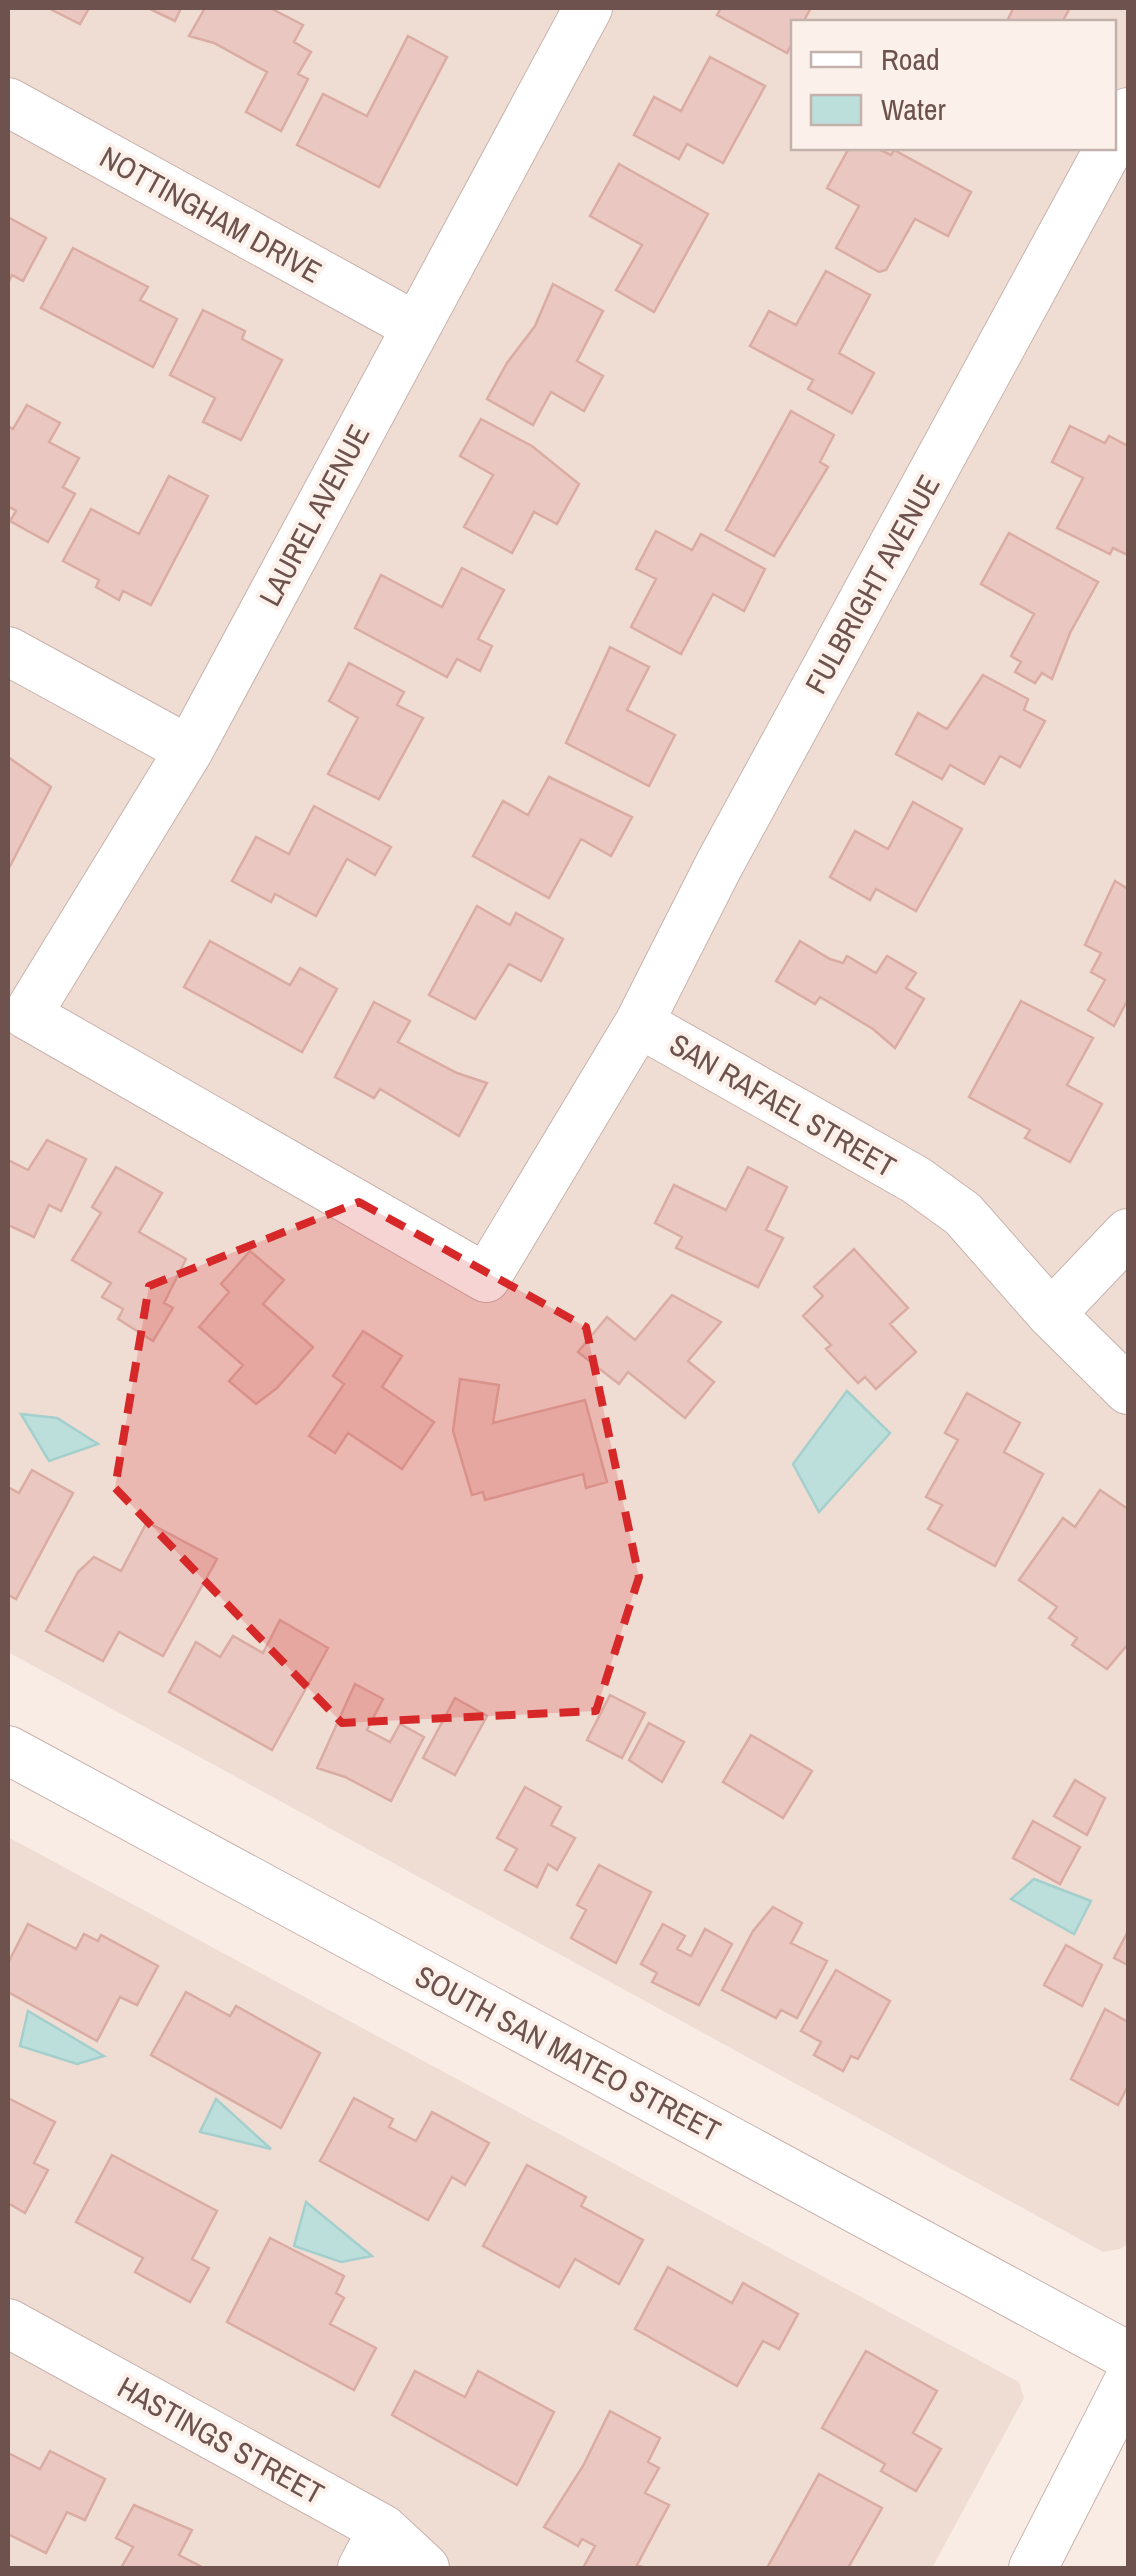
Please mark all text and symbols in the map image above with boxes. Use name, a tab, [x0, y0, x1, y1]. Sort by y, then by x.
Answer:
legend	[791, 20, 1116, 150]
text: Road	[881, 39, 940, 79]
text: Water	[881, 89, 947, 129]
street label: NOTTINGHAM DRIVE	[93, 137, 329, 291]
street label: LAUREL AVENUE	[249, 417, 379, 613]
street label: FULBRIGHT AVENUE	[795, 468, 949, 700]
street label: SAN RAFAEL STREET	[663, 1024, 903, 1186]
street label: SOUTH SAN MATEO STREET	[409, 1956, 727, 2150]
street label: HASTINGS STREET	[111, 2367, 331, 2513]

